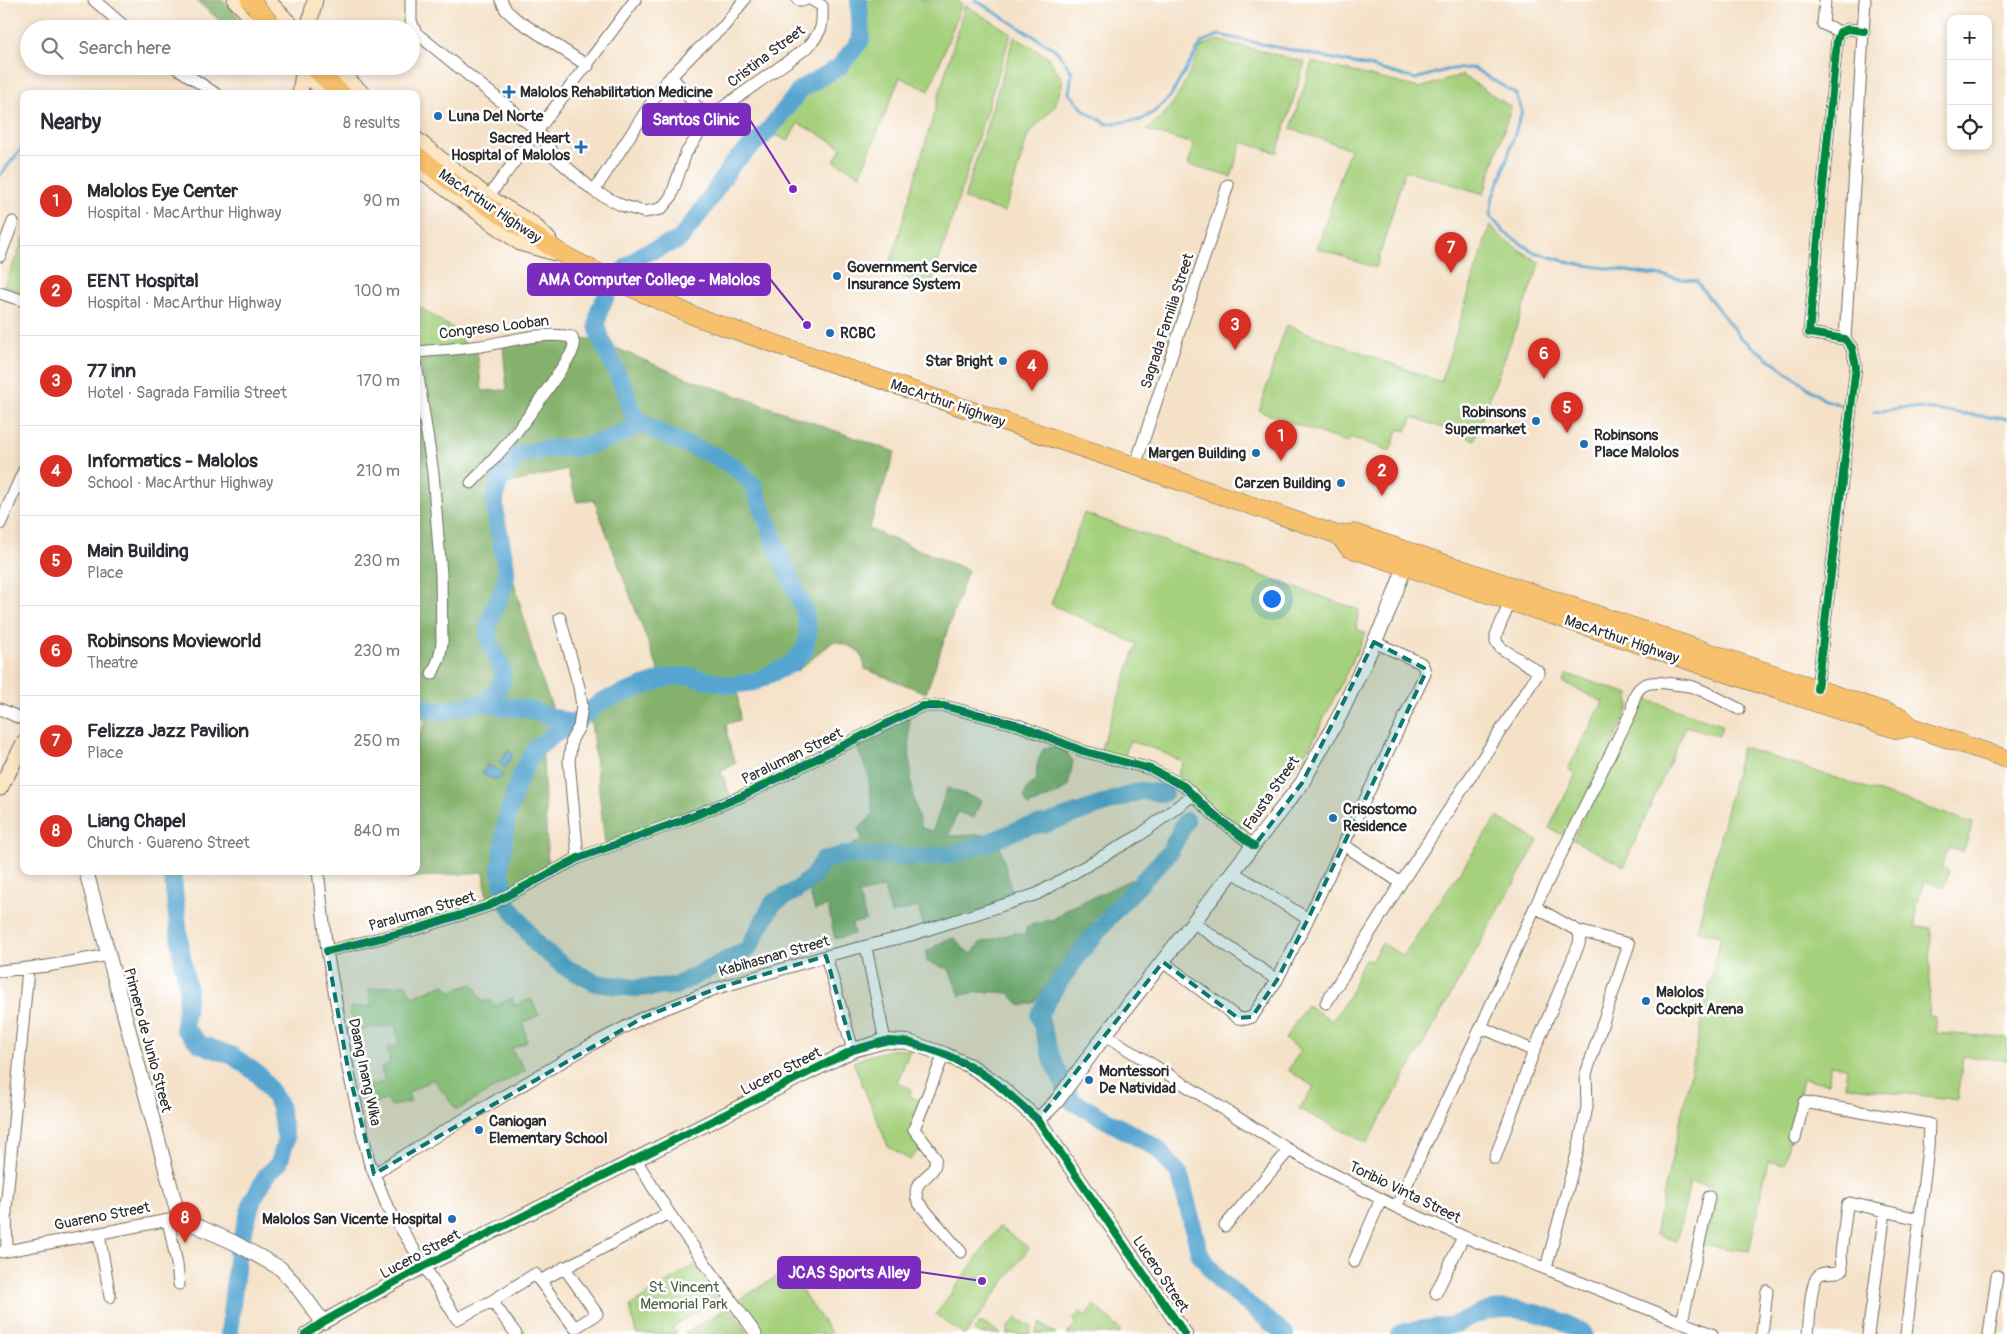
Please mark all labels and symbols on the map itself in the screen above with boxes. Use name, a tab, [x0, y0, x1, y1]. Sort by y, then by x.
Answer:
street label: Cristina Street	[724, 21, 809, 92]
place label: Malolos Rehabilitation Medicine	[520, 83, 713, 102]
marker: Malolos Rehabilitation Medicine	[502, 85, 516, 99]
callout: Santos Clinic	[643, 104, 750, 135]
place label: Luna Del Norte	[448, 107, 544, 126]
marker: Luna Del Norte	[432, 110, 444, 122]
text: Santos Clinic	[652, 110, 740, 130]
place label: Sacred Heart Hospital of Malolos	[451, 129, 571, 165]
marker: Sacred Heart Hospital of Malolos	[574, 140, 588, 154]
street label: MacArthur Highway	[435, 165, 545, 248]
pin: 7	[1435, 232, 1467, 273]
street label: Sagrada Familia Street	[1137, 250, 1199, 391]
place label: Government Service Insurance System	[847, 258, 978, 294]
callout: AMA Computer College - Malolos	[528, 264, 770, 295]
text: AMA Computer College - Malolos	[538, 270, 761, 290]
marker: Government Service Insurance System	[831, 270, 843, 282]
pin: 3	[1219, 309, 1251, 350]
street label: Congreso Looban	[438, 311, 550, 344]
place label: RCBC	[840, 324, 876, 343]
marker: RCBC	[824, 327, 836, 339]
pin: 6	[1528, 338, 1560, 379]
pin: 4	[1016, 350, 1048, 391]
place label: Star Bright	[925, 352, 994, 371]
marker: Star Bright	[997, 355, 1009, 367]
street label: MacArthur Highway	[888, 375, 1008, 432]
pin: 5	[1551, 392, 1583, 433]
place label: Robinsons Supermarket	[1445, 403, 1527, 439]
marker: Robinsons Supermarket	[1530, 415, 1542, 427]
pin: 1	[1265, 420, 1297, 461]
place label: Robinsons Place Malolos	[1594, 426, 1679, 462]
marker: Robinsons Place Malolos	[1578, 438, 1590, 450]
place label: Margen Building	[1148, 444, 1246, 463]
marker: Margen Building	[1250, 447, 1262, 459]
pin: 2	[1366, 455, 1398, 496]
place label: Carzen Building	[1235, 474, 1331, 493]
marker: Carzen Building	[1335, 477, 1347, 489]
your location	[1259, 586, 1285, 612]
street label: MacArthur Highway	[1562, 611, 1682, 668]
street label: Paraluman Street	[739, 723, 847, 789]
street label: Fausta Street	[1239, 752, 1304, 834]
place label: Crisostomo Residence	[1343, 800, 1417, 836]
marker: Crisostomo Residence	[1327, 812, 1339, 824]
street label: Paraluman Street	[367, 887, 479, 936]
street label: Kabihasnan Street	[717, 931, 833, 981]
street label: Primero de Junio Street	[119, 966, 176, 1115]
place label: Malolos Cockpit Arena	[1656, 983, 1744, 1019]
marker: Malolos Cockpit Arena	[1640, 995, 1652, 1007]
street label: Daang Inang Wika	[344, 1017, 385, 1128]
street label: Lucero Street	[738, 1043, 826, 1100]
place label: Montessori De Natividad	[1099, 1062, 1176, 1098]
marker: Montessori De Natividad	[1083, 1074, 1095, 1086]
place label: Caniogan Elementary School	[489, 1112, 608, 1148]
marker: Caniogan Elementary School	[473, 1124, 485, 1136]
street label: Toribio Vinta Street	[1346, 1157, 1465, 1228]
street label: Guareno Street	[52, 1198, 153, 1235]
pin: 8	[169, 1202, 201, 1243]
place label: Malolos San Vicente Hospital	[262, 1210, 442, 1229]
marker: Malolos San Vicente Hospital	[446, 1213, 458, 1225]
street label: Lucero Street	[377, 1225, 464, 1284]
street label: Lucero Street	[1128, 1232, 1194, 1317]
callout: JCAS Sports Alley	[778, 1257, 920, 1288]
text: JCAS Sports Alley	[788, 1263, 910, 1283]
park label: St. Vincent Memorial Park	[640, 1278, 728, 1314]

